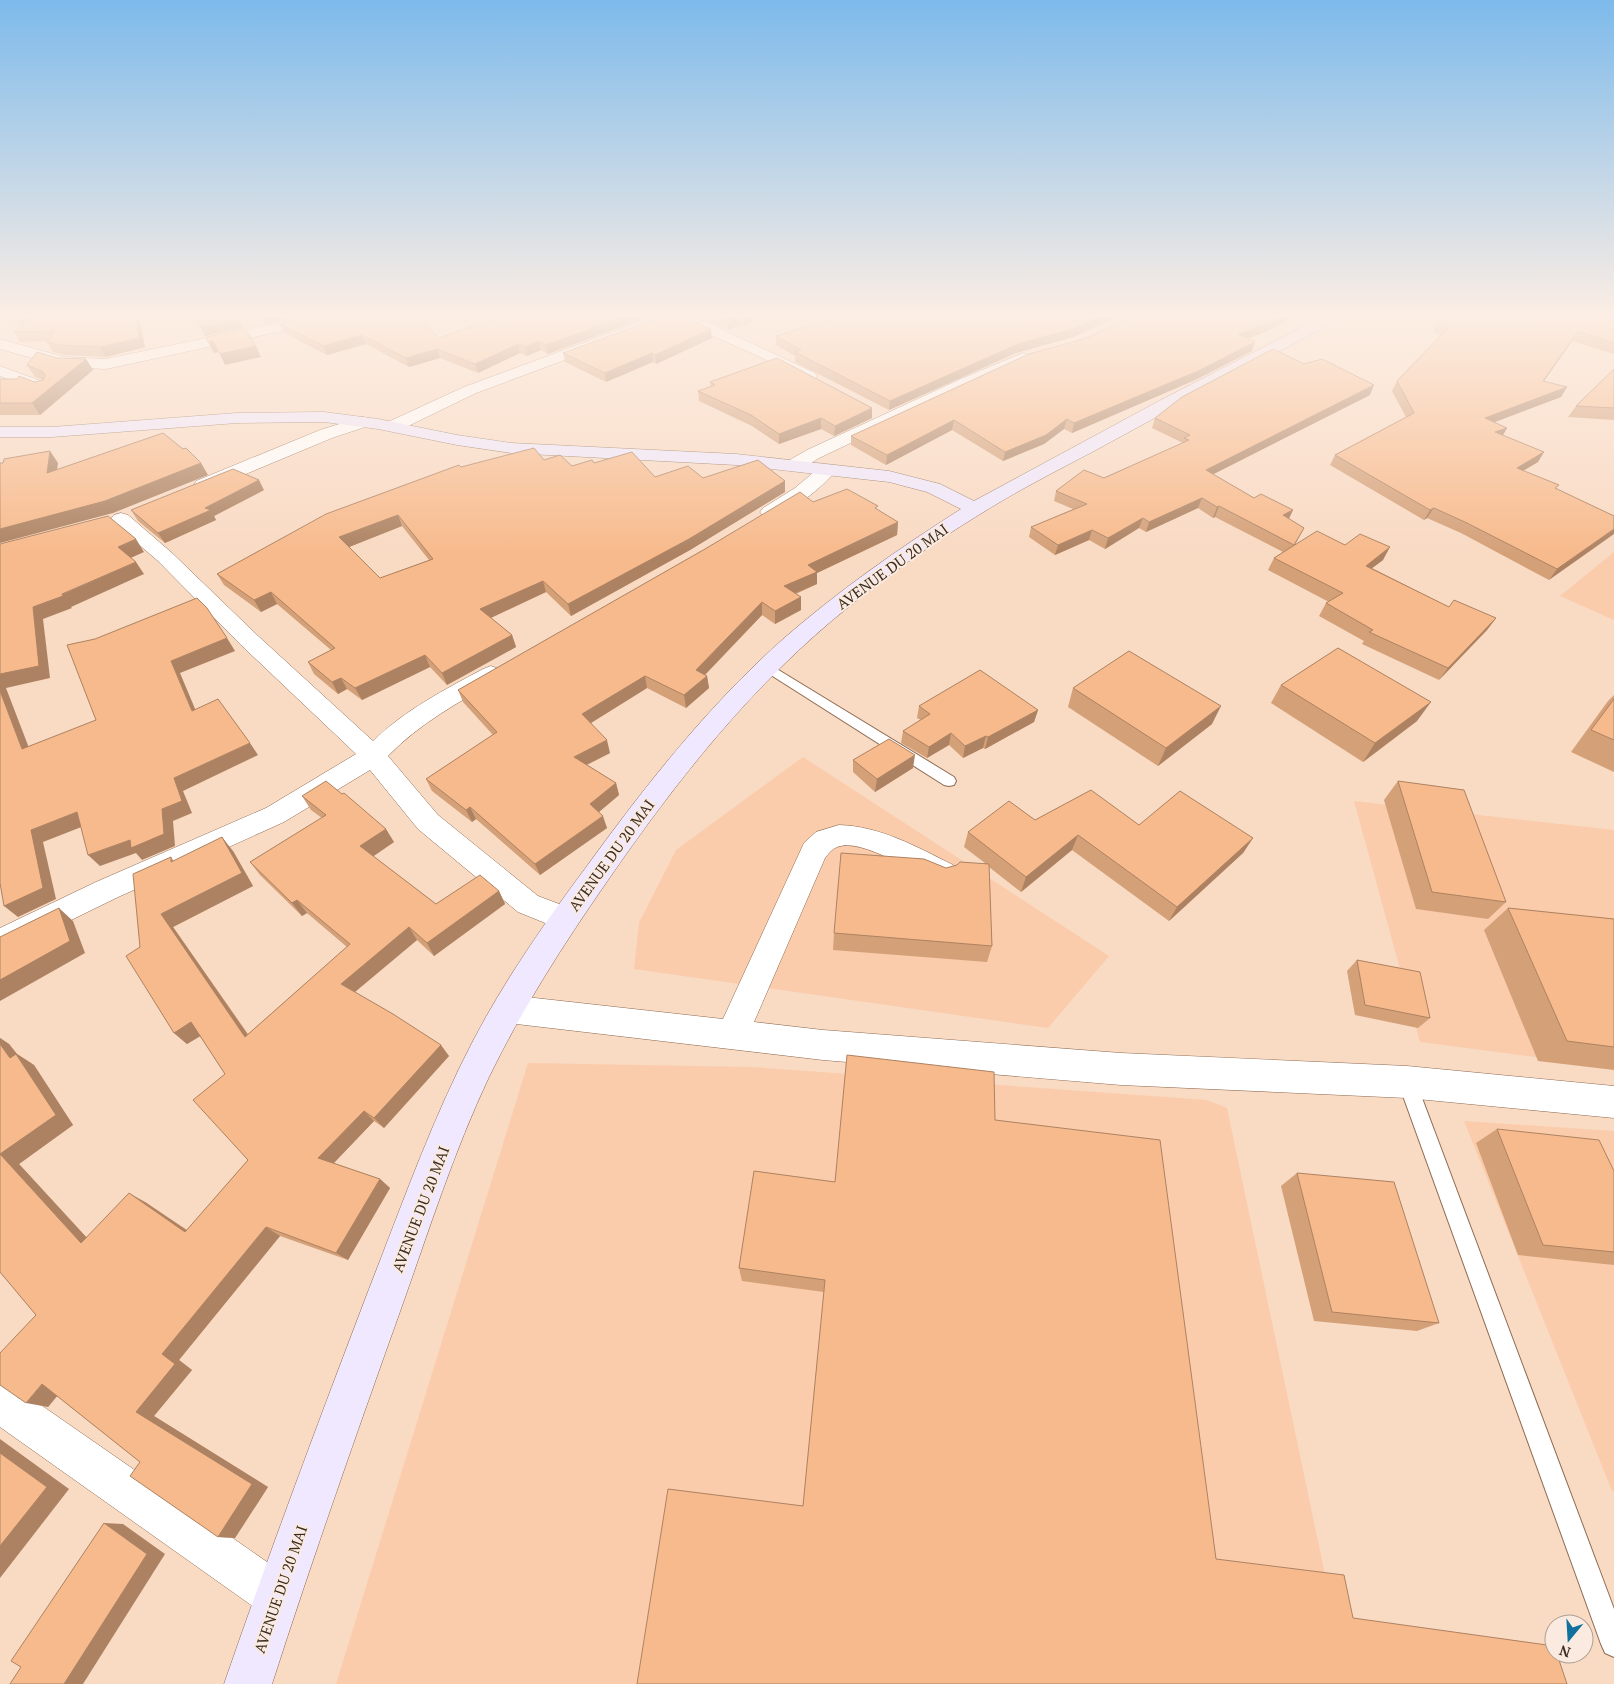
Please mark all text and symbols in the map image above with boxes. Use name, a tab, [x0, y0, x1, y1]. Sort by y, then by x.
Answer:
street label: AVENUE DU 20 MAI	[832, 519, 952, 613]
street label: AVENUE DU 20 MAI	[564, 795, 658, 915]
street label: AVENUE DU 20 MAI	[387, 1143, 453, 1275]
street label: AVENUE DU 20 MAI	[249, 1523, 311, 1655]
north arrow	[1544, 1614, 1594, 1664]
text: N	[1556, 1641, 1573, 1663]

